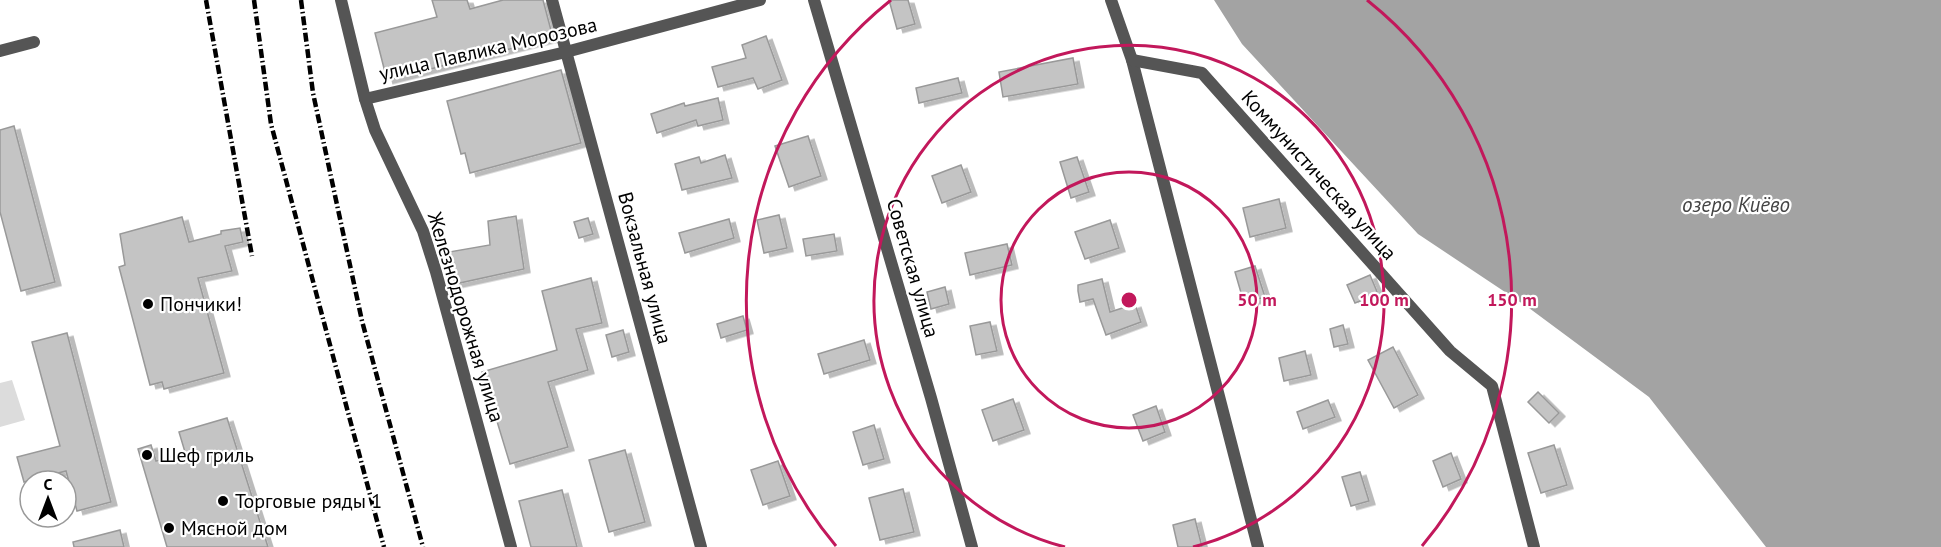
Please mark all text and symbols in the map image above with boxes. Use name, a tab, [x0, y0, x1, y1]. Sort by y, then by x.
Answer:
street label: улица Павлика Морозова	[377, 11, 599, 87]
street label: Коммунистическая улица	[1236, 85, 1402, 265]
street label: Вокзальная улица	[612, 189, 678, 347]
water label: озеро Киёво	[1682, 191, 1790, 218]
street label: Советская улица	[881, 195, 945, 341]
street label: Железнодорожная улица	[421, 208, 510, 425]
text: 50 m	[1237, 288, 1277, 311]
text: 100 m	[1359, 288, 1409, 311]
text: 150 m	[1487, 288, 1537, 311]
centre of rings	[1119, 290, 1139, 310]
place label: Пончики!	[160, 291, 242, 317]
marker: Пончики!	[141, 297, 155, 311]
place label: Шеф гриль	[159, 442, 254, 468]
marker: Шеф гриль	[140, 448, 154, 462]
north arrow	[18, 469, 78, 529]
text: С	[44, 474, 53, 494]
place label: Торговые ряды 1	[235, 488, 382, 514]
marker: Торговые ряды 1	[216, 494, 230, 508]
place label: Мясной дом	[181, 515, 288, 541]
marker: Мясной дом	[162, 521, 176, 535]

